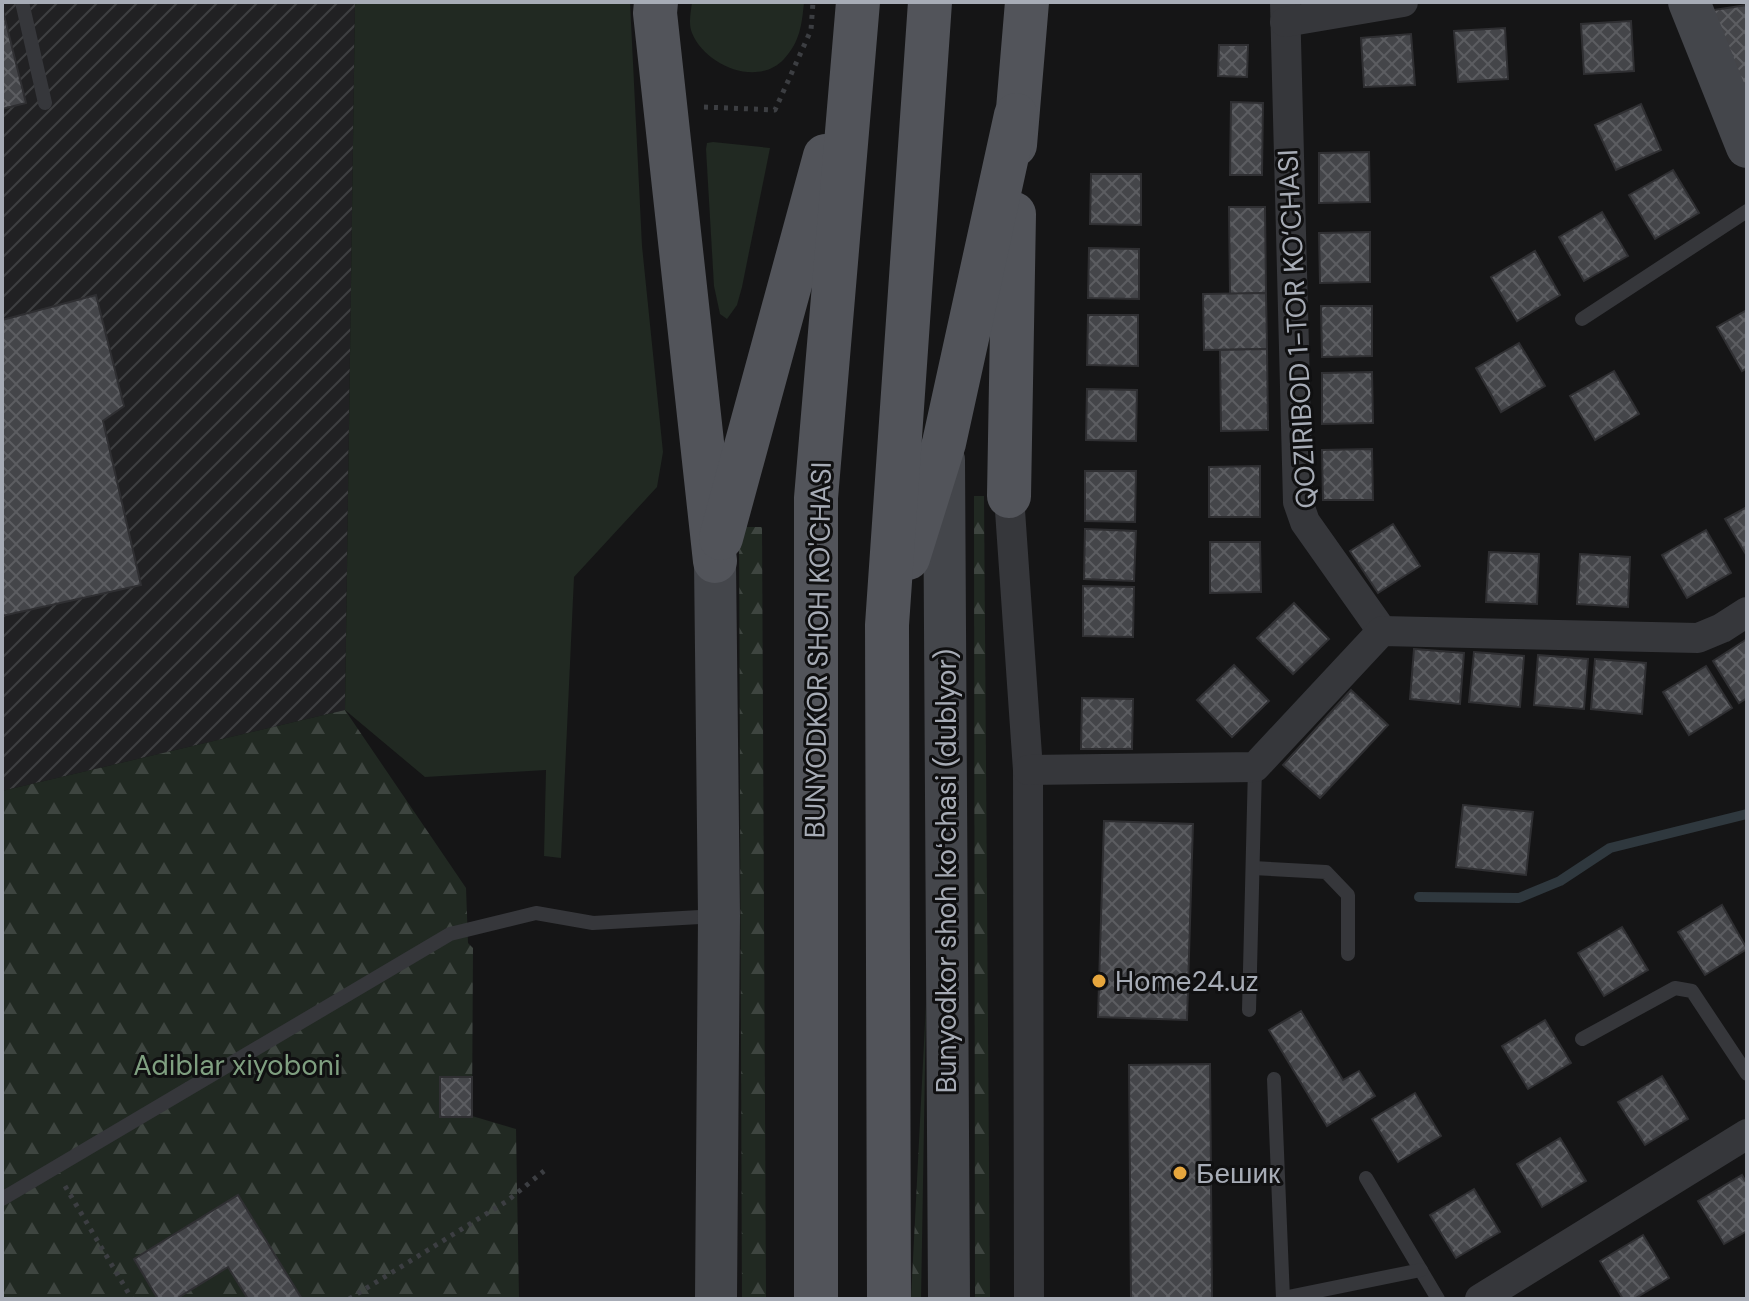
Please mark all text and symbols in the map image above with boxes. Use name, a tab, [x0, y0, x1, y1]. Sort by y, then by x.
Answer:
street label: QOZIRIBOD 1-TOR KO‘CHASI	[1269, 148, 1325, 510]
street label: BUNYODKOR SHOH KO'CHASI	[796, 461, 840, 839]
street label: Bunyodkor shoh koʻchasi (dublyor)	[928, 649, 965, 1093]
place label: Home24.uz	[1115, 963, 1259, 1000]
marker: Home24.uz	[1090, 972, 1108, 990]
park label: Adiblar xiyoboni	[133, 1047, 341, 1084]
place label: Бешик	[1196, 1155, 1281, 1192]
marker: Бешик	[1171, 1164, 1189, 1182]

